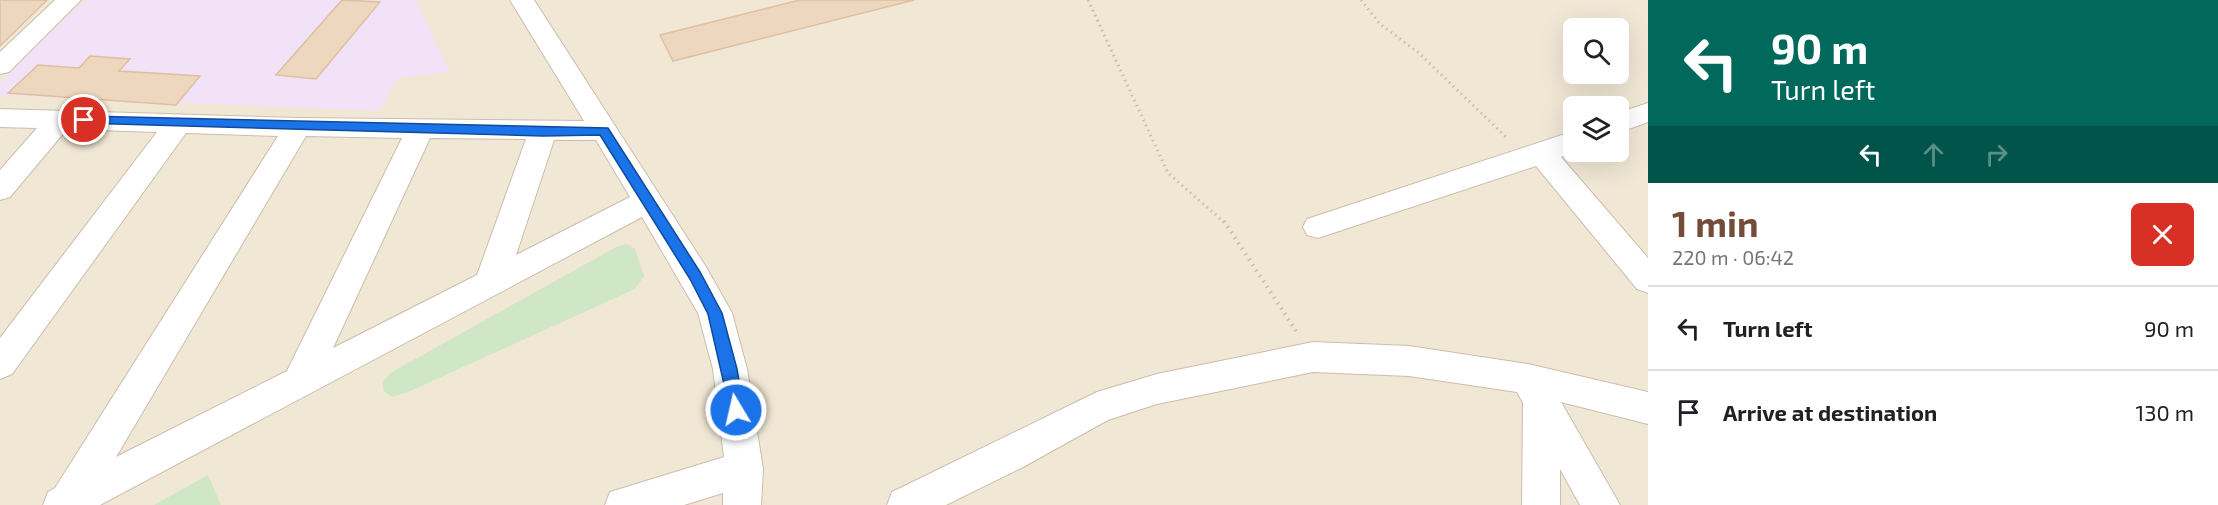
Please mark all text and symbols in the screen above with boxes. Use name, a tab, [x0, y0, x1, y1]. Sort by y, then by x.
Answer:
map controls	[1563, 18, 1629, 162]
button: search	[1563, 18, 1629, 84]
text: 90 m	[1771, 22, 1868, 72]
icon: left	[1672, 24, 1750, 102]
text: Turn left	[1771, 73, 1875, 105]
pin	[58, 94, 109, 145]
button: layers	[1563, 96, 1629, 162]
icon: arrive	[67, 103, 100, 136]
icon: left	[1854, 138, 1887, 171]
icon: ahead	[1917, 138, 1950, 171]
icon: right	[1980, 138, 2013, 171]
text: 1 min	[1672, 201, 1759, 244]
button: close	[2131, 203, 2194, 266]
text: 220 m · 06:42	[1672, 245, 1794, 269]
icon: left	[1672, 312, 1705, 345]
text: Turn left	[1723, 315, 1812, 341]
text: 90 m	[2144, 315, 2194, 341]
position arrow	[704, 378, 768, 442]
icon: arrive	[1672, 396, 1705, 429]
text: Arrive at destination	[1723, 399, 1937, 425]
text: 130 m	[2136, 399, 2194, 425]

